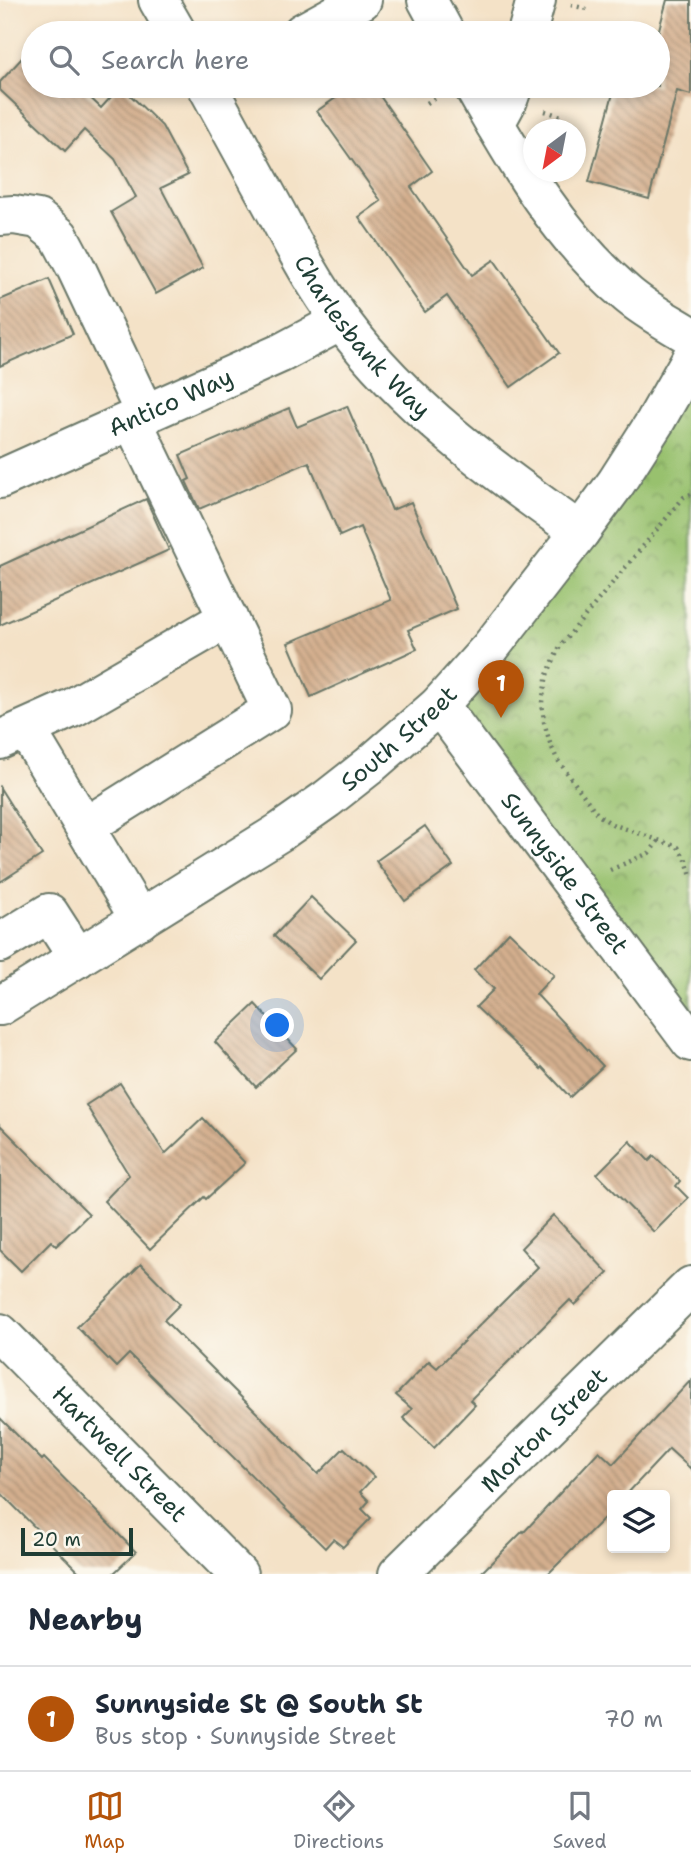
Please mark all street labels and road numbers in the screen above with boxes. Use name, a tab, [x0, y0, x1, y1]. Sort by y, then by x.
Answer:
street label: Charlesbank Way	[287, 249, 438, 426]
street label: Antico Way	[103, 361, 238, 444]
street label: South Street	[334, 679, 464, 798]
street label: Sunnyside Street	[494, 786, 636, 961]
street label: Morton Street	[474, 1361, 614, 1500]
street label: Hartwell Street	[45, 1379, 194, 1529]

